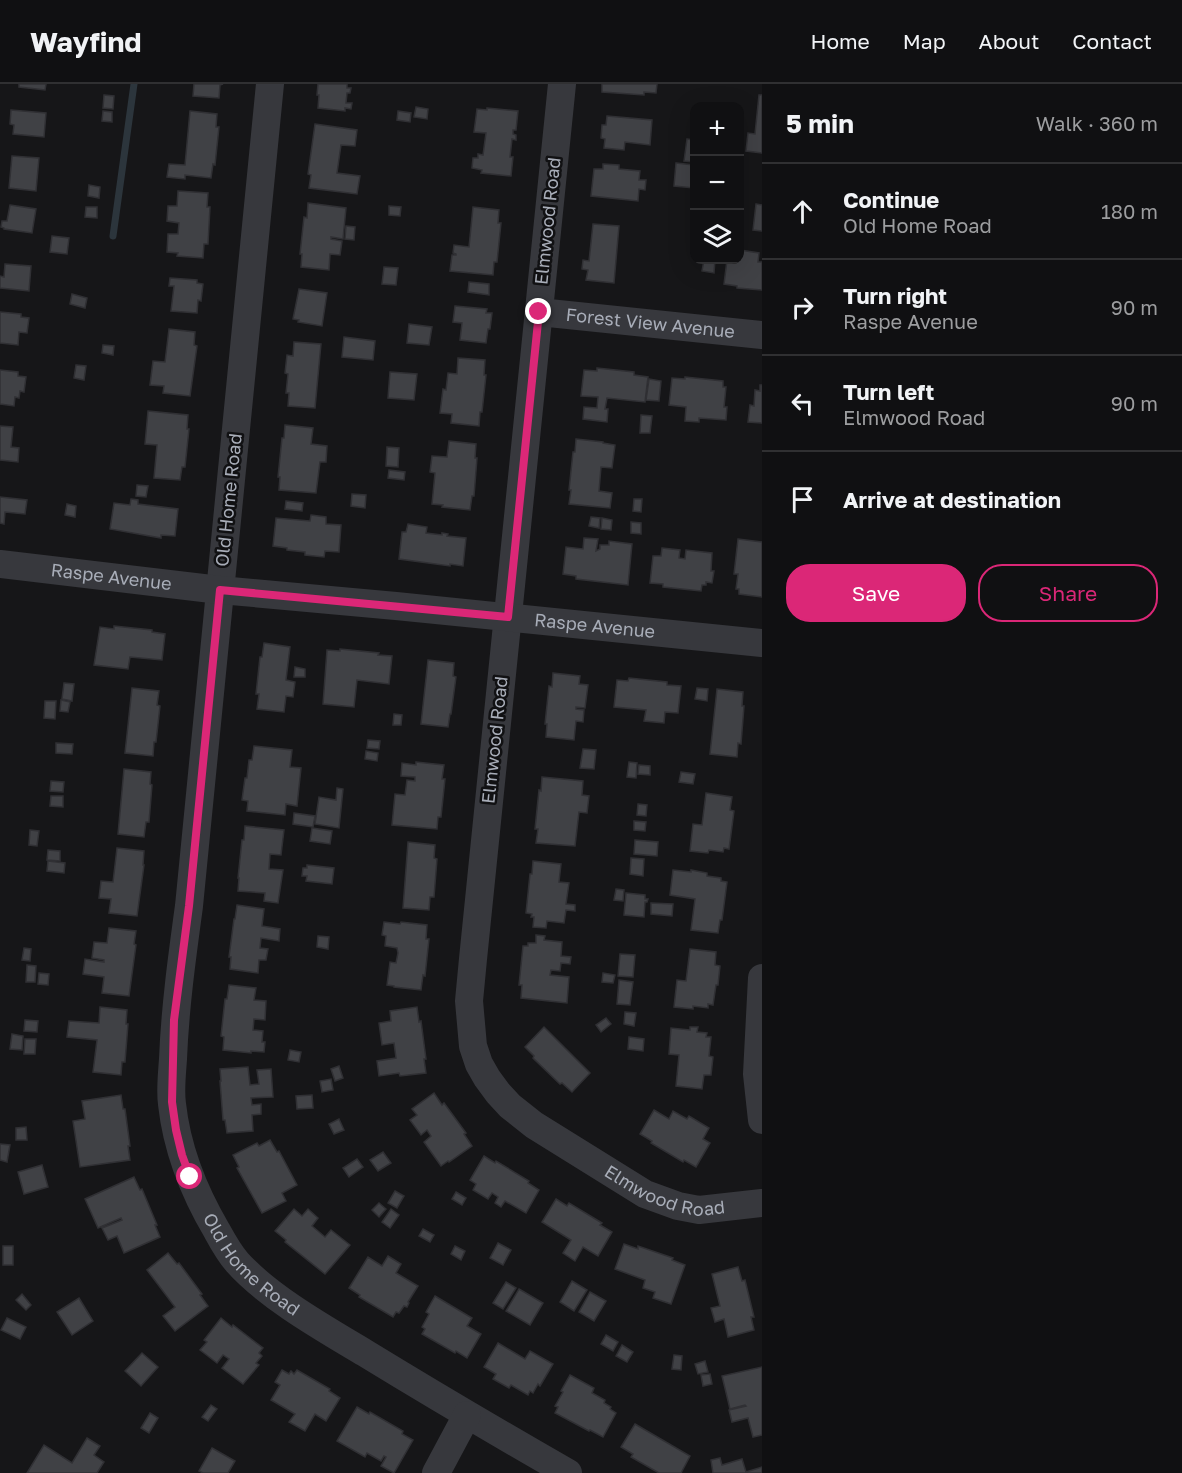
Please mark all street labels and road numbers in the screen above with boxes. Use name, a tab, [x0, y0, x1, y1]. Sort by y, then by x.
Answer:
street label: Elmwood Road	[529, 156, 565, 286]
street label: Forest View Avenue	[565, 303, 736, 342]
street label: Old Home Road	[210, 432, 246, 568]
street label: Raspe Avenue	[50, 558, 173, 594]
street label: Raspe Avenue	[533, 608, 656, 642]
street label: Elmwood Road	[476, 675, 512, 805]
street label: Elmwood Road	[601, 1160, 726, 1221]
street label: Old Home Road	[199, 1209, 304, 1320]

